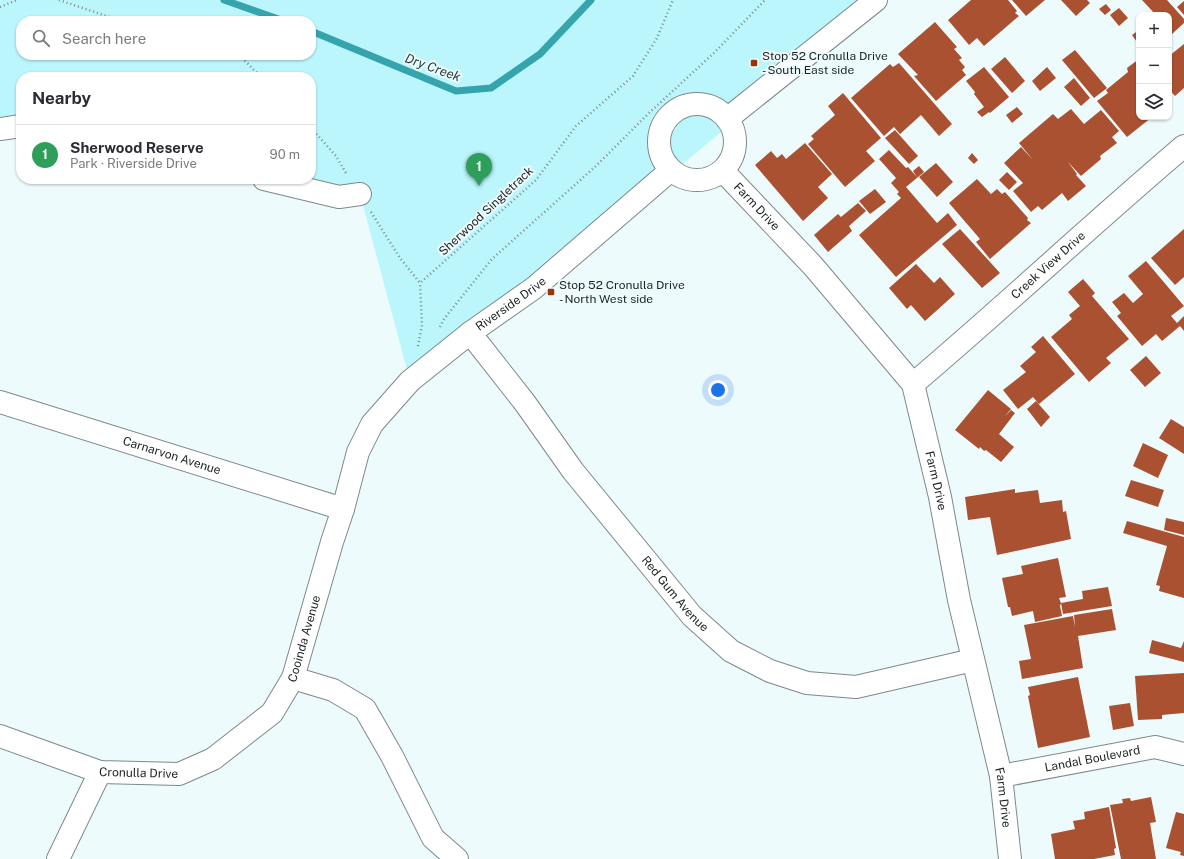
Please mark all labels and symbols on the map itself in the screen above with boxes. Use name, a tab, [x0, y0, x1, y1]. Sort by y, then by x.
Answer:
place label: Stop 52 Cronulla Drive - South East side	[762, 49, 888, 77]
water label: Dry Creek	[403, 50, 463, 84]
marker: Stop 52 Cronulla Drive - South East side	[749, 58, 759, 68]
pin: 1	[466, 153, 492, 186]
street label: Sherwood Singletrack	[436, 163, 536, 258]
street label: Farm Drive	[731, 180, 783, 233]
street label: Creek View Drive	[1008, 228, 1088, 302]
street label: Riverside Drive	[473, 274, 549, 334]
place label: Stop 52 Cronulla Drive - North West side	[559, 278, 685, 306]
marker: Stop 52 Cronulla Drive - North West side	[546, 287, 556, 297]
your location	[708, 380, 728, 400]
street label: Carnarvon Avenue	[121, 434, 223, 477]
street label: Farm Drive	[922, 450, 949, 512]
street label: Red Gum Avenue	[639, 553, 712, 635]
street label: Cooinda Avenue	[285, 593, 323, 684]
street label: Landal Boulevard	[1043, 743, 1141, 775]
street label: Cronulla Drive	[99, 765, 179, 781]
street label: Farm Drive	[992, 766, 1014, 828]

